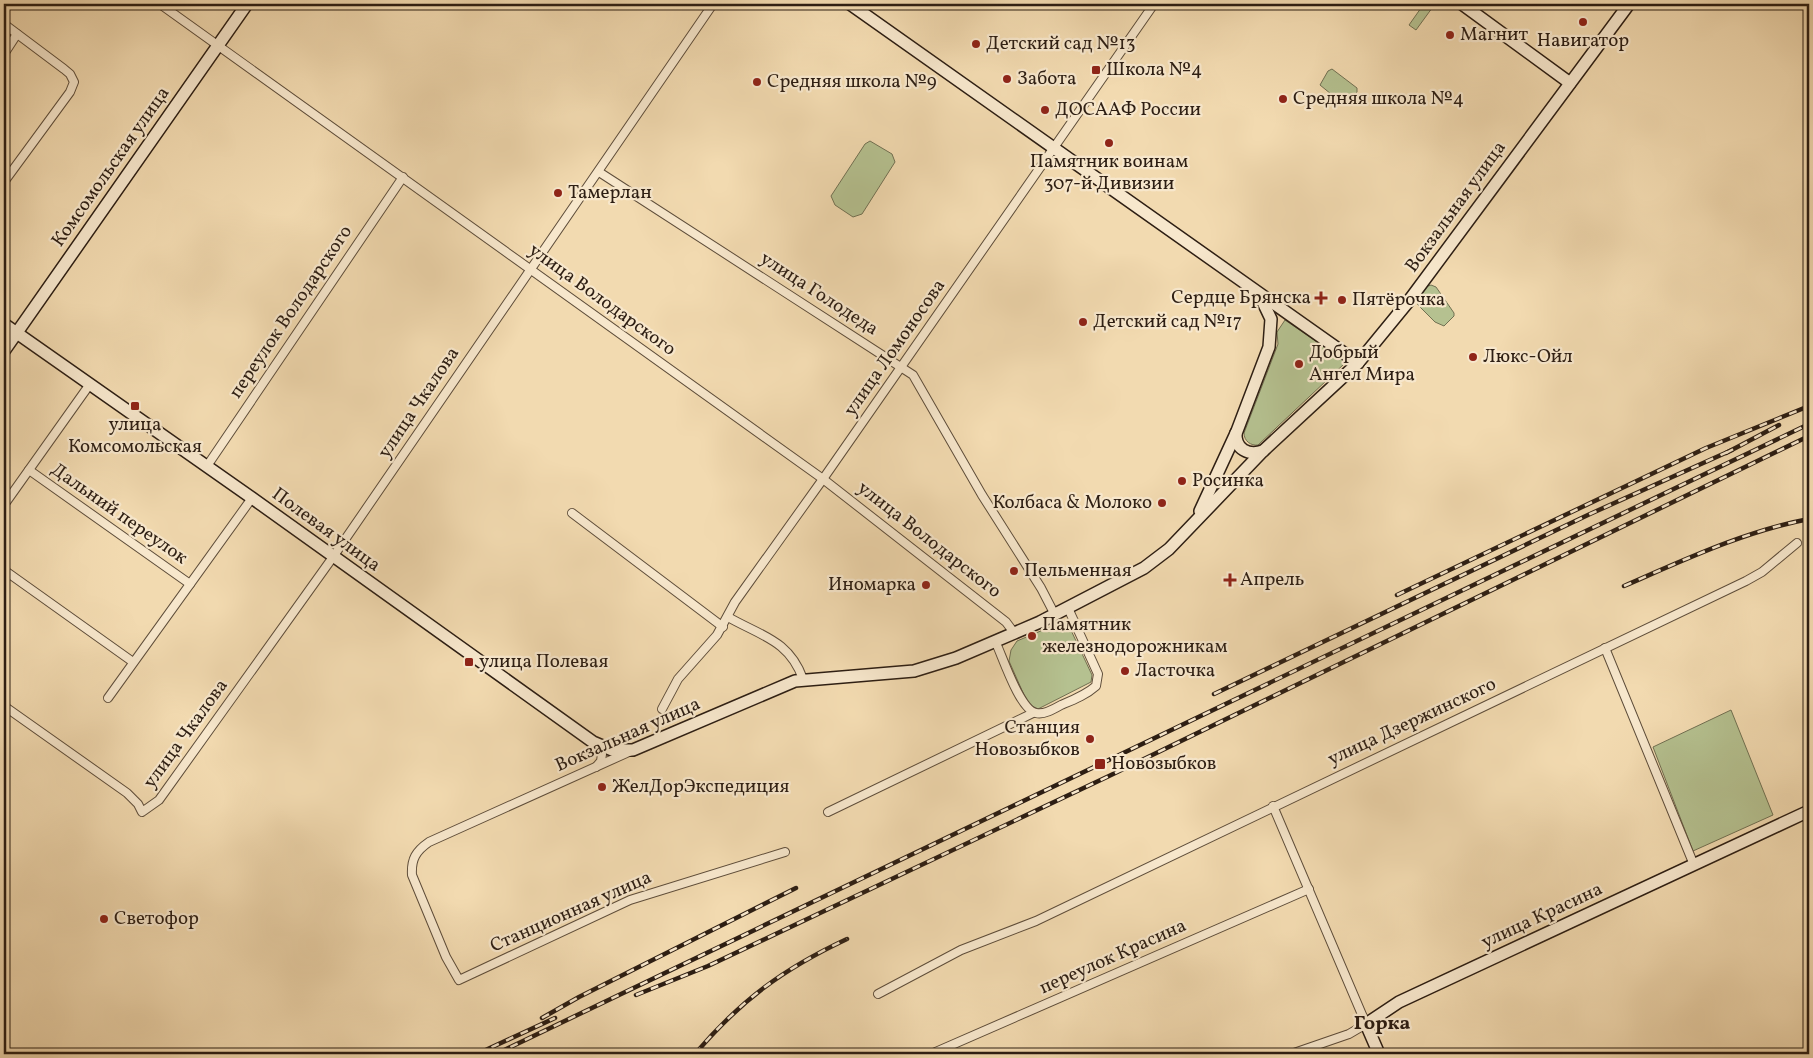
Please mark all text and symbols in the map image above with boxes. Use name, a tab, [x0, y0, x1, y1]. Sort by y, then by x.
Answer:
marker: Навигатор	[1577, 16, 1589, 28]
place label: Магнит	[1460, 22, 1528, 48]
place label: Навигатор	[1537, 28, 1629, 54]
marker: Магнит	[1444, 29, 1456, 41]
place label: Детский сад №13	[986, 31, 1136, 57]
marker: Детский сад №13	[970, 38, 982, 50]
place label: Школа №4	[1106, 57, 1202, 83]
marker: Школа №4	[1090, 64, 1102, 76]
place label: Забота	[1017, 66, 1076, 92]
place label: Средняя школа №9	[767, 69, 937, 95]
marker: Забота	[1001, 73, 1013, 85]
marker: Средняя школа №9	[751, 76, 763, 88]
street label: Комсомольская улица	[46, 82, 176, 252]
place label: Средняя школа №4	[1293, 86, 1464, 112]
marker: Средняя школа №4	[1277, 93, 1289, 105]
place label: ДОСААФ России	[1055, 97, 1201, 123]
marker: ДОСААФ России	[1039, 104, 1051, 116]
street label: Вокзальная улица	[1400, 136, 1512, 278]
marker: Памятник воинам 307-й Дивизии	[1103, 137, 1115, 149]
place label: Памятник воинам 307-й Дивизии	[1030, 149, 1188, 197]
place label: Тамерлан	[568, 180, 652, 206]
marker: Тамерлан	[552, 187, 564, 199]
street label: переулок Володарского	[223, 220, 359, 404]
street label: улица Володарского	[523, 238, 681, 362]
street label: улица Голодеда	[755, 246, 883, 342]
street label: улица Ломоносова	[838, 274, 952, 422]
place label: Сердце Брянска	[1171, 285, 1311, 311]
place label: Пятёрочка	[1352, 287, 1445, 313]
marker: Сердце Брянска	[1315, 292, 1327, 304]
marker: Пятёрочка	[1336, 294, 1348, 306]
place label: Детский сад №17	[1093, 309, 1242, 335]
marker: Детский сад №17	[1077, 316, 1089, 328]
place label: Добрый Ангел Мира	[1309, 340, 1415, 388]
street label: улица Чкалова	[372, 342, 466, 464]
place label: Люкс-Ойл	[1483, 344, 1573, 370]
marker: Люкс-Ойл	[1467, 351, 1479, 363]
marker: Добрый Ангел Мира	[1293, 358, 1305, 370]
marker: улица Комсомольская	[129, 400, 141, 412]
place label: улица Комсомольская	[68, 412, 202, 460]
street label: Дальний переулок	[45, 457, 193, 571]
place label: Росинка	[1192, 468, 1264, 494]
street label: улица Володарского	[852, 475, 1006, 605]
marker: Росинка	[1176, 475, 1188, 487]
street label: Полевая улица	[266, 482, 386, 578]
place label: Колбаса & Молоко	[992, 490, 1152, 516]
marker: Колбаса & Молоко	[1156, 497, 1168, 509]
place label: Пельменная	[1024, 558, 1132, 584]
marker: Пельменная	[1008, 565, 1020, 577]
place label: Апрель	[1240, 567, 1304, 593]
place label: Иномарка	[828, 572, 916, 598]
marker: Апрель	[1224, 574, 1236, 586]
marker: Иномарка	[920, 579, 932, 591]
place label: Памятник железнодорожникам	[1042, 612, 1227, 660]
marker: Памятник железнодорожникам	[1026, 630, 1038, 642]
place label: улица Полевая	[479, 649, 608, 675]
marker: улица Полевая	[463, 656, 475, 668]
place label: Ласточка	[1135, 658, 1215, 684]
marker: Ласточка	[1119, 665, 1131, 677]
street label: улица Дзержинского	[1324, 672, 1500, 772]
street label: улица Чкалова	[138, 674, 234, 794]
street label: Вокзальная улица	[551, 691, 705, 779]
place label: Станция Новозыбков	[975, 715, 1080, 763]
marker: Станция Новозыбков	[1084, 733, 1096, 745]
place label: Новозыбков	[1111, 751, 1216, 777]
marker: Новозыбков	[1093, 757, 1107, 771]
place label: ЖелДорЭкспедиция	[612, 774, 790, 800]
marker: ЖелДорЭкспедиция	[596, 781, 608, 793]
street label: Станционная улица	[486, 865, 656, 959]
street label: улица Красина	[1477, 877, 1607, 955]
place label: Светофор	[114, 906, 199, 932]
marker: Светофор	[98, 913, 110, 925]
street label: переулок Красина	[1035, 913, 1191, 1001]
district label: Горка	[1354, 1010, 1410, 1038]

